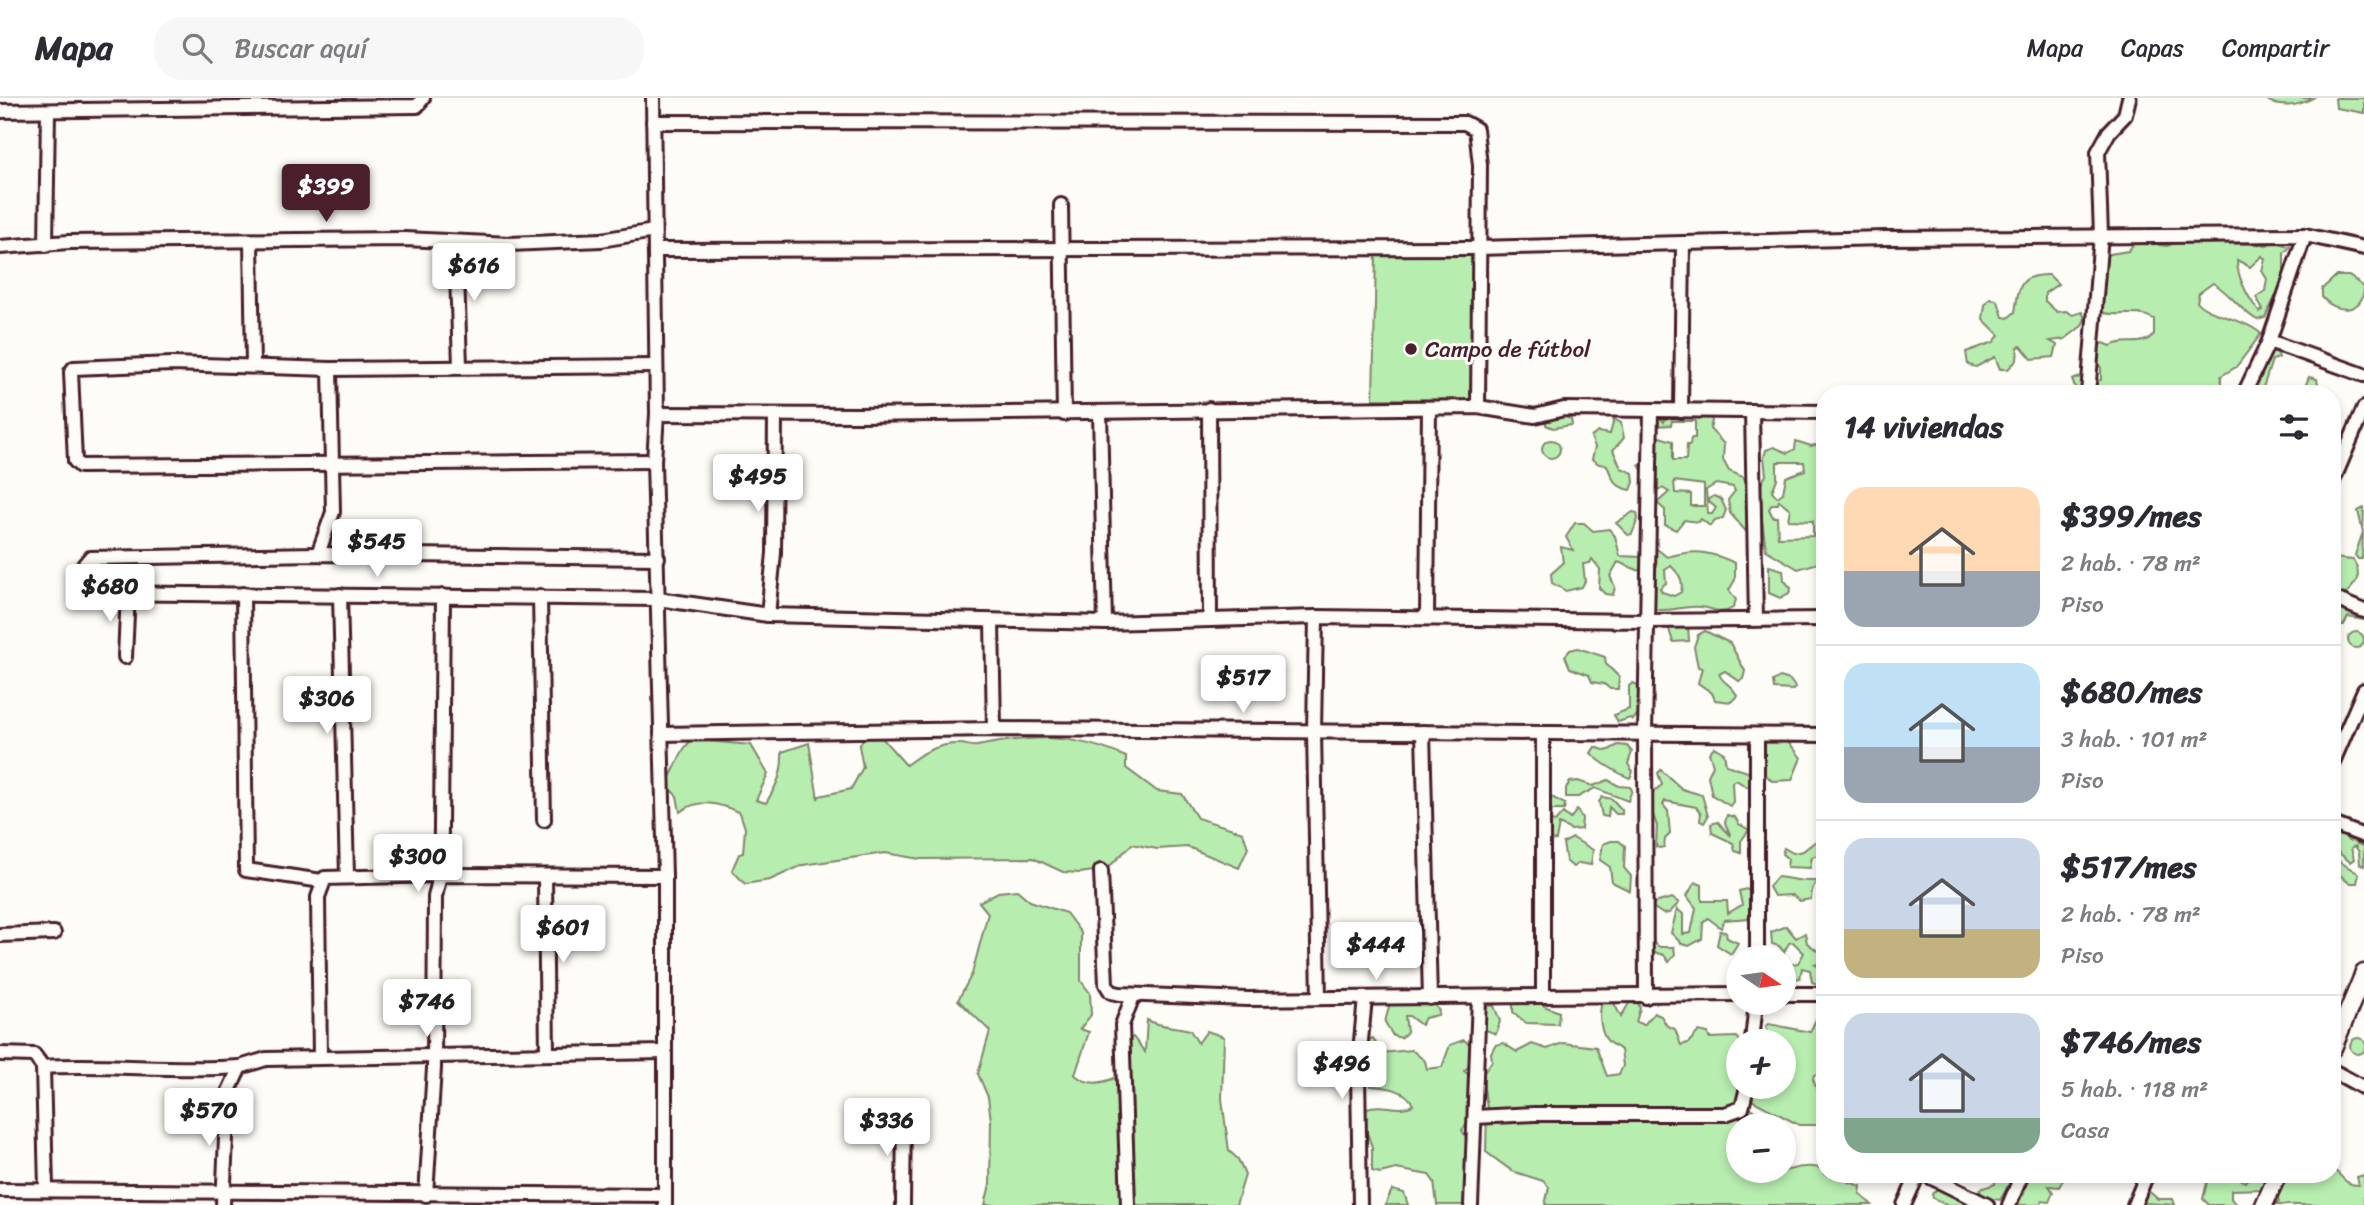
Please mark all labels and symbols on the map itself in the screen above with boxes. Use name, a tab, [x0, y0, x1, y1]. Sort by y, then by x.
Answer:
pin: $399	[285, 164, 367, 224]
pin: $616	[433, 244, 515, 303]
place label: Campo de fútbol	[1425, 329, 1591, 370]
marker: Campo de fútbol	[1403, 341, 1419, 357]
pin: $495	[717, 454, 799, 514]
pin: $545	[336, 519, 418, 579]
pin: $680	[69, 564, 151, 624]
pin: $517	[1202, 656, 1284, 715]
pin: $306	[286, 676, 368, 736]
pin: $300	[377, 834, 459, 894]
pin: $601	[522, 906, 604, 965]
pin: $444	[1335, 922, 1417, 982]
north arrow	[1726, 945, 1796, 1015]
pin: $746	[386, 979, 468, 1039]
pin: $496	[1301, 1042, 1383, 1101]
pin: $570	[168, 1088, 250, 1148]
pin: $336	[846, 1098, 928, 1158]

